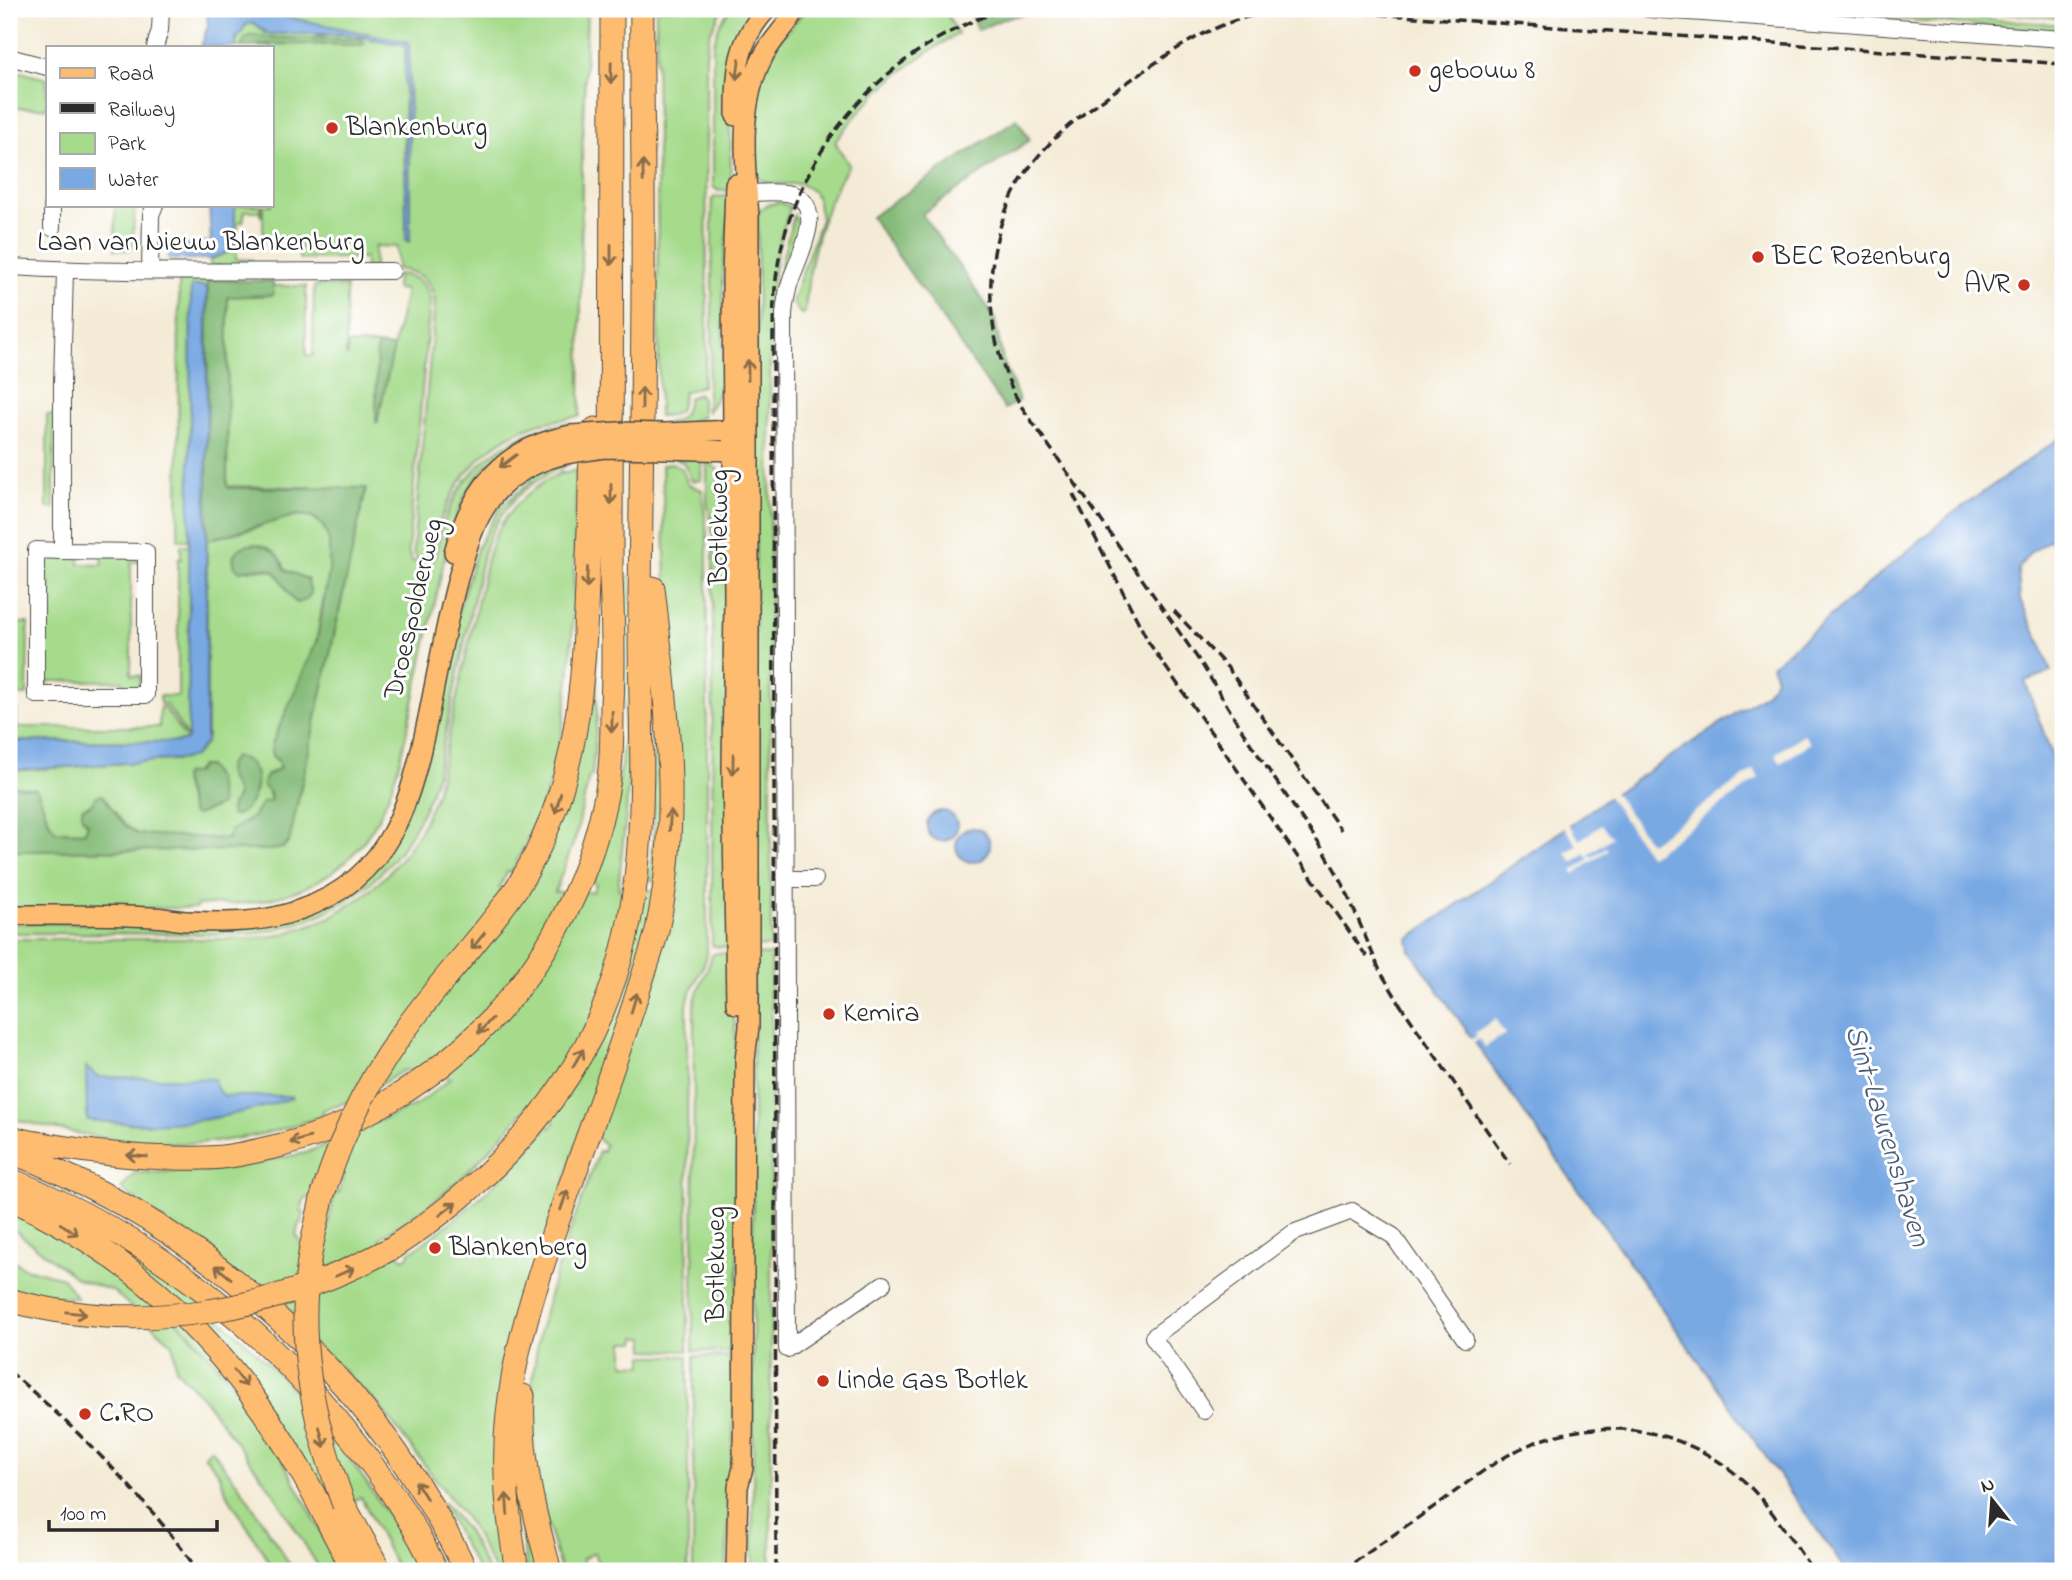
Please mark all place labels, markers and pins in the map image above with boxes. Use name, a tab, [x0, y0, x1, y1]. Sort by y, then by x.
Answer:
place label: gebouw 8	[1428, 51, 1535, 92]
marker: gebouw 8	[1407, 63, 1423, 79]
place label: Blankenburg	[345, 108, 487, 149]
marker: Blankenburg	[324, 120, 340, 136]
place label: BEC Rozenburg	[1771, 237, 1950, 278]
marker: BEC Rozenburg	[1750, 249, 1766, 265]
place label: AVR	[1964, 265, 2011, 306]
marker: AVR	[2016, 277, 2032, 293]
place label: Kemira	[843, 994, 920, 1035]
marker: Kemira	[821, 1006, 837, 1022]
place label: Blankenberg	[448, 1228, 587, 1269]
marker: Blankenberg	[427, 1240, 443, 1256]
place label: Linde Gas Botlek	[837, 1361, 1028, 1402]
marker: Linde Gas Botlek	[815, 1373, 831, 1389]
place label: C.RO	[99, 1394, 154, 1435]
marker: C.RO	[77, 1406, 93, 1422]

